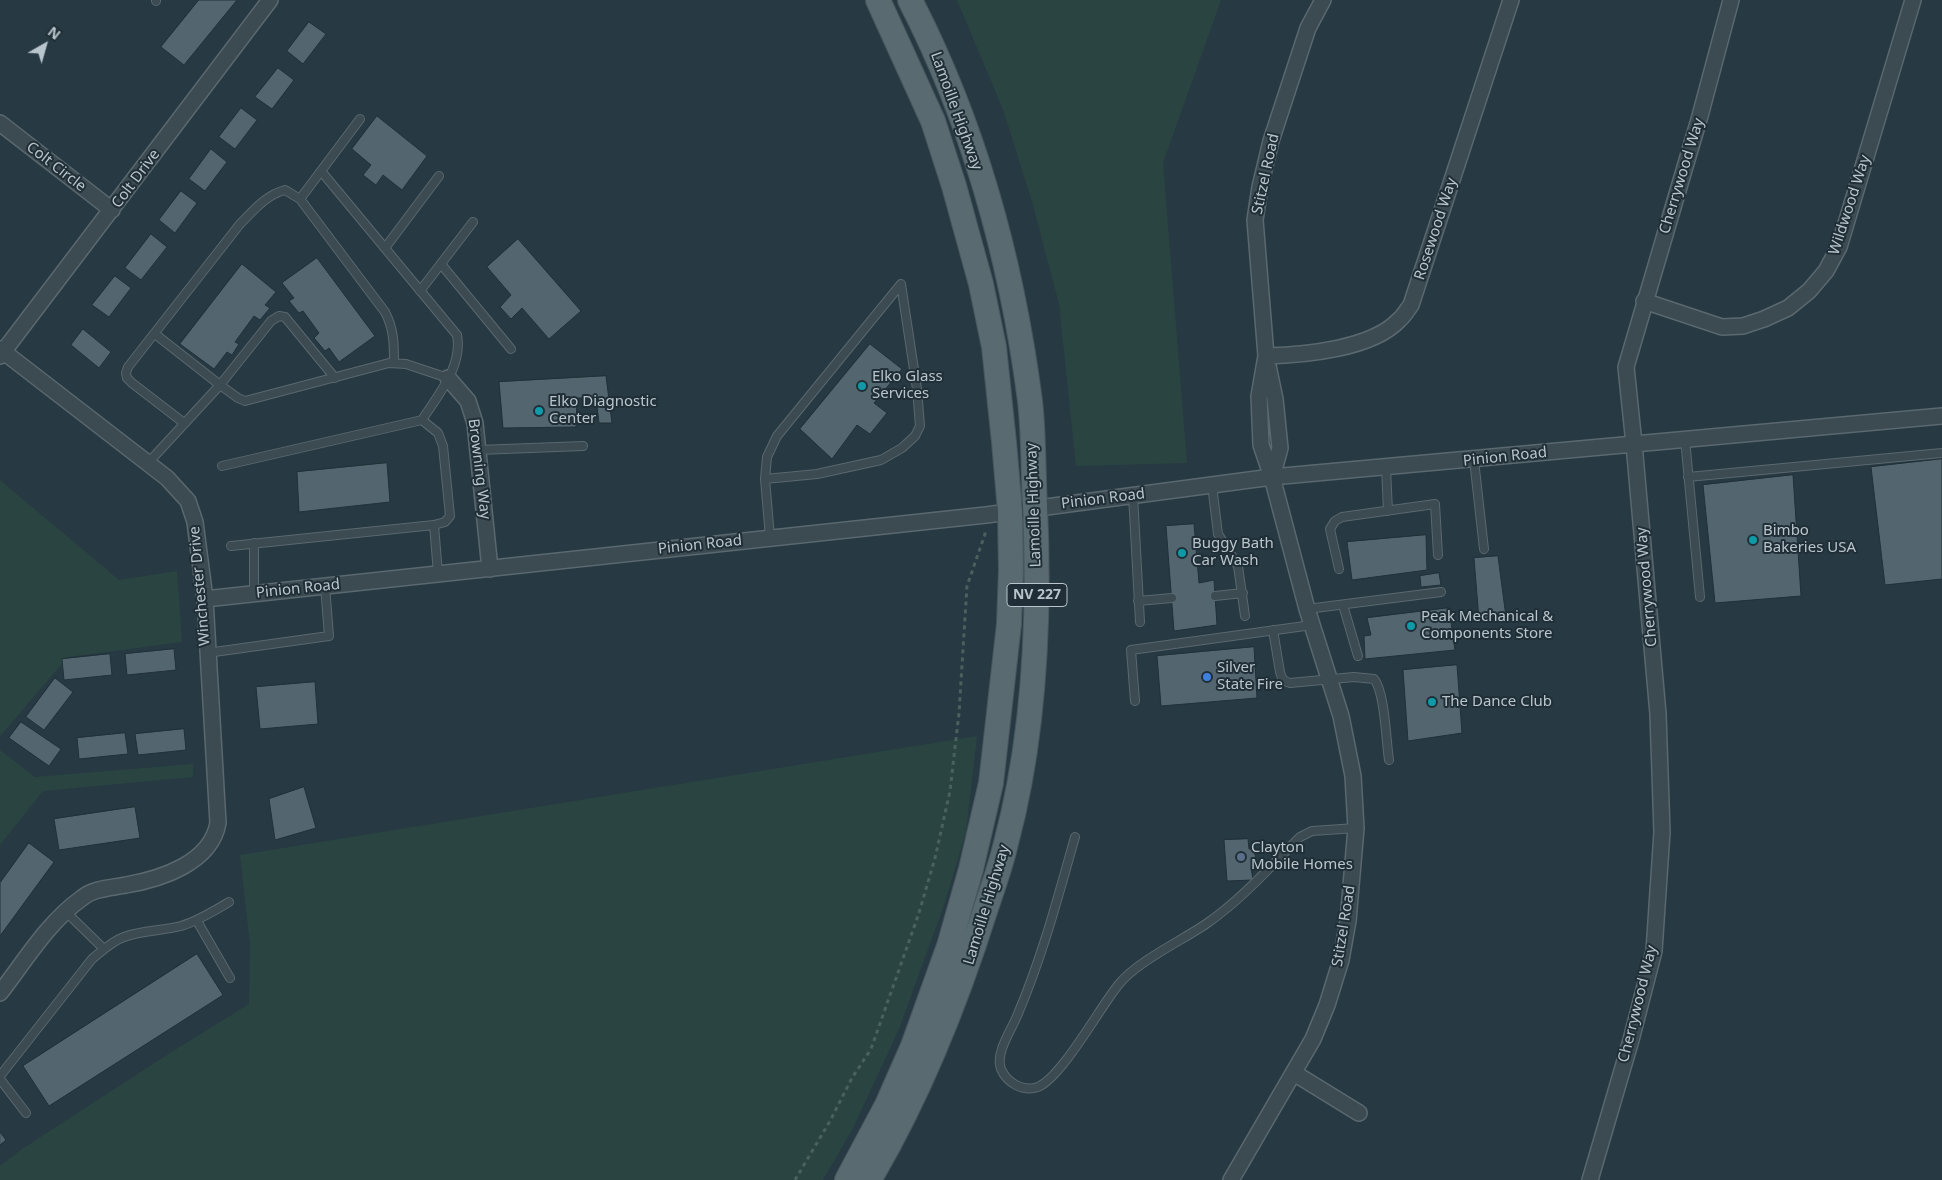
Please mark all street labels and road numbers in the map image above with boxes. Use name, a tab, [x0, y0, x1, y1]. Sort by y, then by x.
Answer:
street label: Lamoille Highway	[926, 49, 986, 173]
street label: Cherrywood Way	[1656, 116, 1708, 236]
street label: Stitzel Road	[1249, 132, 1283, 216]
street label: Colt Circle	[23, 138, 89, 196]
street label: Colt Drive	[108, 146, 164, 212]
street label: Wildwood Way	[1825, 153, 1875, 257]
street label: Rosewood Way	[1411, 176, 1461, 282]
street label: Browning Way	[464, 418, 494, 520]
street label: Lamoille Highway	[1023, 442, 1045, 568]
street label: Pinion Road	[1462, 444, 1548, 470]
street label: Pinion Road	[1060, 485, 1146, 513]
street label: Winchester Drive	[186, 525, 214, 647]
street label: Cherrywood Way	[1633, 526, 1661, 648]
street label: Pinion Road	[657, 532, 743, 558]
street label: Pinion Road	[255, 576, 341, 602]
road number: NV 227	[1007, 584, 1067, 606]
street label: Lamoille Highway	[960, 843, 1014, 967]
street label: Stitzel Road	[1329, 884, 1359, 968]
street label: Cherrywood Way	[1615, 944, 1661, 1064]

